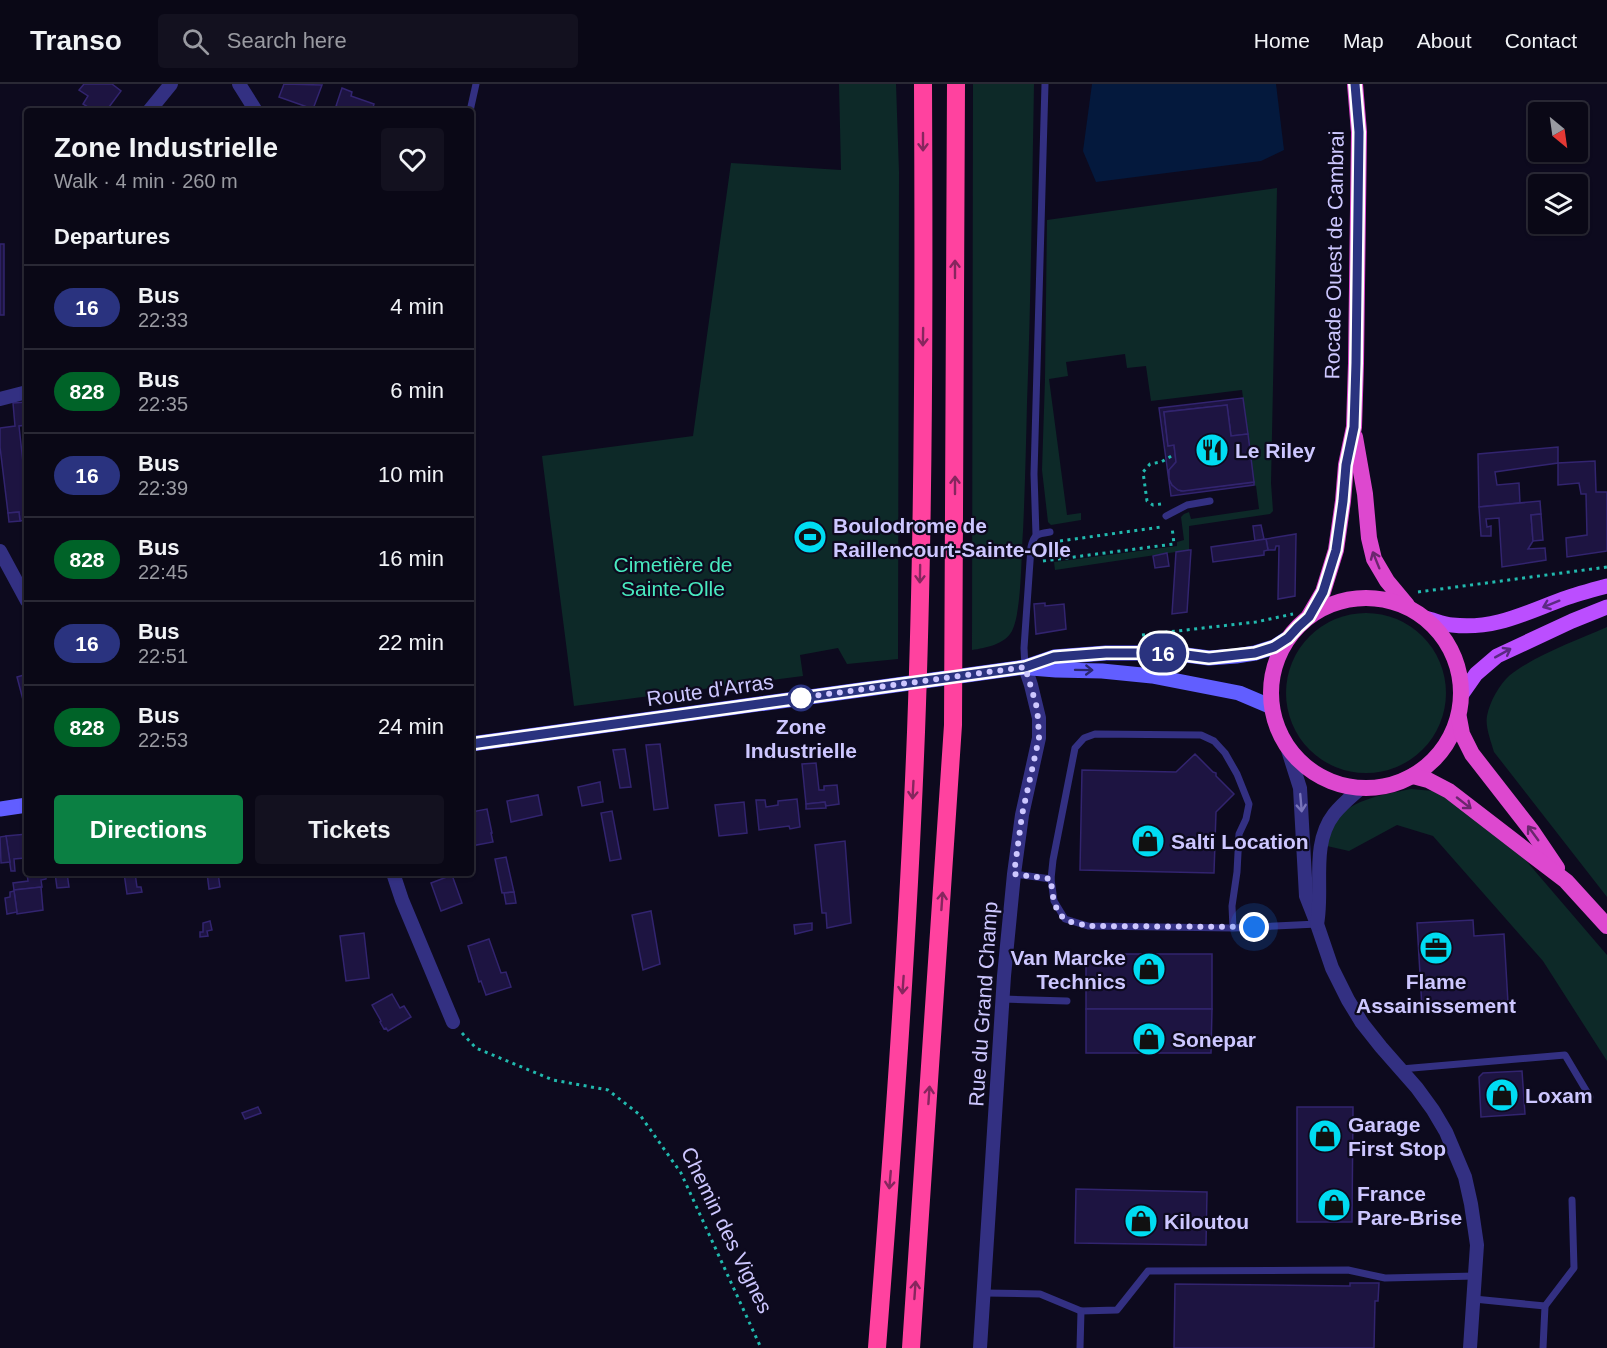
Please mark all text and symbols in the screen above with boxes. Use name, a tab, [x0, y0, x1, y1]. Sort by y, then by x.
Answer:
search box	[158, 14, 578, 68]
text: Transo	[30, 25, 122, 56]
icon: search	[179, 25, 212, 58]
text: Search here	[227, 28, 347, 53]
text: Home	[1254, 29, 1310, 52]
text: Map	[1343, 29, 1384, 52]
text: About	[1417, 29, 1472, 52]
text: Contact	[1505, 29, 1577, 52]
north arrow	[1528, 102, 1588, 162]
map controls	[1528, 102, 1588, 234]
button: heart	[381, 128, 444, 191]
street label: Rocade Ouest de Cambrai	[1320, 130, 1348, 380]
text: Zone Industrielle	[54, 132, 278, 163]
one-way arrow	[917, 132, 929, 152]
text: Walk · 4 min · 260 m	[54, 170, 238, 192]
button: layers	[1528, 174, 1588, 234]
text: Departures	[54, 224, 170, 249]
one-way arrow	[949, 260, 961, 280]
text: Bus	[138, 283, 180, 308]
text: 4 min	[390, 294, 444, 319]
text: 16	[75, 296, 99, 319]
text: 22:33	[138, 309, 188, 331]
one-way arrow	[918, 327, 929, 347]
text: Bus	[138, 367, 180, 392]
text: 6 min	[390, 378, 444, 403]
text: 828	[69, 380, 105, 403]
text: 22:35	[138, 393, 188, 415]
restaurant icon: Le Riley	[1194, 432, 1230, 468]
place label: Le Riley	[1235, 439, 1316, 462]
text: Bus	[138, 451, 180, 476]
text: 10 min	[378, 462, 444, 487]
text: 16	[75, 464, 99, 487]
one-way arrow	[949, 476, 961, 496]
text: 22:39	[138, 477, 188, 499]
place label: Boulodrome de Raillencourt-Sainte-Olle	[833, 514, 1071, 561]
sports icon: Boulodrome de Raillencourt-Sainte-Olle	[792, 519, 828, 555]
text: Bus	[138, 535, 180, 560]
text: 16 min	[378, 546, 444, 571]
text: 828	[69, 548, 105, 571]
one-way arrow	[1370, 552, 1381, 570]
park label: Cimetière de Sainte-Olle	[613, 553, 733, 600]
text: 22:45	[138, 561, 188, 583]
one-way arrow	[914, 564, 925, 584]
one-way arrow	[1543, 599, 1561, 610]
text: Bus	[138, 619, 180, 644]
text: 22 min	[378, 630, 444, 655]
text: 16	[75, 632, 99, 655]
line badge: 16	[1136, 634, 1190, 672]
text: 16	[1151, 642, 1175, 665]
text: 22:51	[138, 645, 188, 667]
one-way arrow	[1494, 647, 1511, 659]
one-way arrow	[1073, 664, 1093, 676]
street label: Route d'Arras	[645, 670, 775, 710]
marker: Zone Industrielle	[788, 685, 814, 711]
text: Bus	[138, 703, 180, 728]
text: 24 min	[378, 714, 444, 739]
place label: Zone Industrielle	[745, 715, 857, 762]
text: 828	[69, 716, 105, 739]
text: 22:53	[138, 729, 188, 751]
one-way arrow	[908, 780, 919, 800]
one-way arrow	[1296, 793, 1307, 813]
button: Directions	[54, 795, 243, 864]
button: Tickets	[255, 795, 444, 864]
one-way arrow	[1456, 796, 1472, 809]
shop icon: Salti Location	[1130, 823, 1166, 859]
one-way arrow	[1527, 825, 1539, 841]
place label: Salti Location	[1171, 830, 1309, 853]
one-way arrow	[936, 891, 947, 911]
street label: Rue du Grand Champ	[964, 901, 1002, 1107]
your location	[1239, 912, 1269, 942]
office icon: Flame Assainissement	[1418, 930, 1454, 966]
place label: Van Marcke Technics	[1010, 946, 1126, 993]
shop icon: Van Marcke Technics	[1131, 951, 1167, 987]
place label: Flame Assainissement	[1356, 970, 1516, 1017]
one-way arrow	[898, 975, 909, 995]
shop icon: Sonepar	[1131, 1021, 1167, 1057]
place label: Sonepar	[1172, 1028, 1256, 1051]
shop icon: Loxam	[1484, 1077, 1520, 1113]
place label: Loxam	[1525, 1084, 1593, 1107]
one-way arrow	[924, 1086, 935, 1106]
place label: Garage First Stop	[1348, 1113, 1446, 1160]
shop icon: Garage First Stop	[1307, 1118, 1343, 1154]
street label: Chemin des Vignes	[677, 1143, 777, 1317]
one-way arrow	[885, 1169, 896, 1189]
place label: France Pare-Brise	[1357, 1182, 1462, 1229]
shop icon: France Pare-Brise	[1316, 1187, 1352, 1223]
shop icon: Kiloutou	[1123, 1203, 1159, 1239]
place label: Kiloutou	[1164, 1210, 1249, 1233]
one-way arrow	[910, 1280, 921, 1300]

